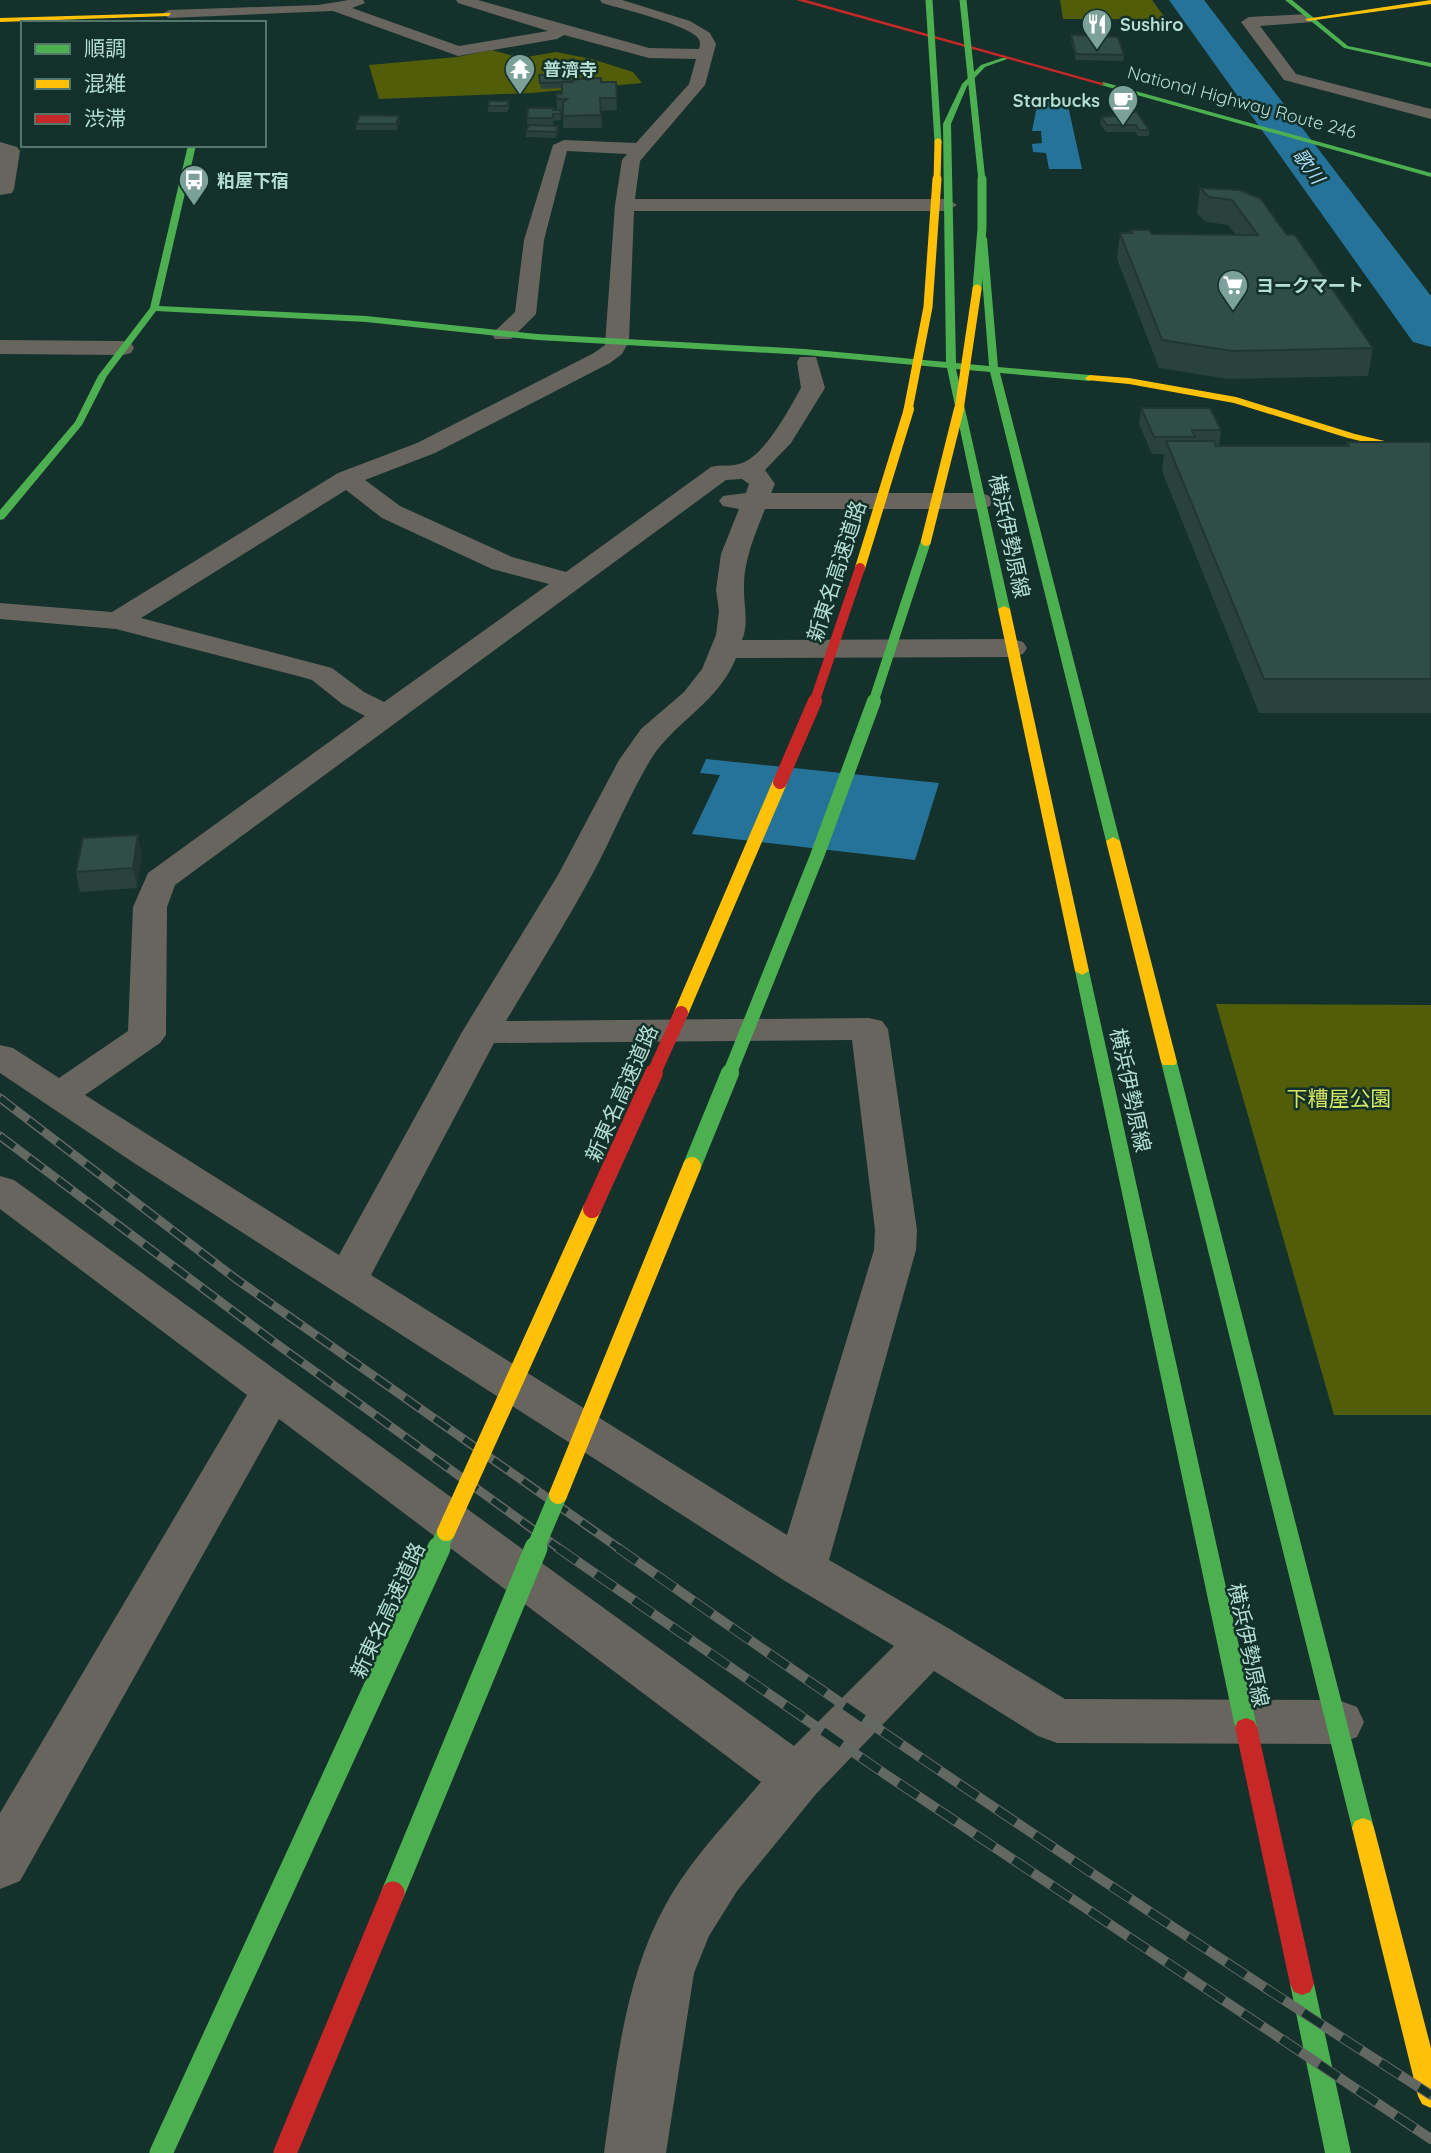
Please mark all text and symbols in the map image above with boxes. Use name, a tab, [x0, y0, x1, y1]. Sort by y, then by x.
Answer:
restaurant icon: Sushiro	[1080, 7, 1114, 51]
place label: Sushiro	[1120, 13, 1183, 36]
legend	[21, 21, 266, 147]
text: 順調	[84, 35, 126, 61]
temple icon: 普濟寺	[503, 52, 537, 96]
place label: 普濟寺	[543, 58, 597, 81]
street label: National Highway Route 246	[1125, 60, 1359, 144]
text: 混雑	[84, 70, 126, 96]
cafe icon: Starbucks	[1106, 83, 1140, 127]
place label: Starbucks	[1013, 89, 1100, 112]
text: 渋滞	[84, 105, 126, 131]
water label: 歌川	[1288, 144, 1331, 190]
bus stop icon: 粕屋下宿	[177, 163, 211, 207]
place label: 粕屋下宿	[217, 169, 289, 192]
supermarket icon: ヨークマート	[1216, 268, 1250, 312]
place label: ヨークマート	[1256, 274, 1364, 297]
street label: 横浜伊勢原線	[984, 472, 1036, 600]
street label: 新東名高速道路	[801, 497, 871, 645]
street label: 新東名高速道路	[579, 1021, 663, 1165]
street label: 横浜伊勢原線	[1105, 1026, 1157, 1154]
park label: 下糟屋公園	[1287, 1085, 1392, 1111]
street label: 新東名高速道路	[344, 1538, 430, 1682]
street label: 横浜伊勢原線	[1223, 1581, 1275, 1709]

